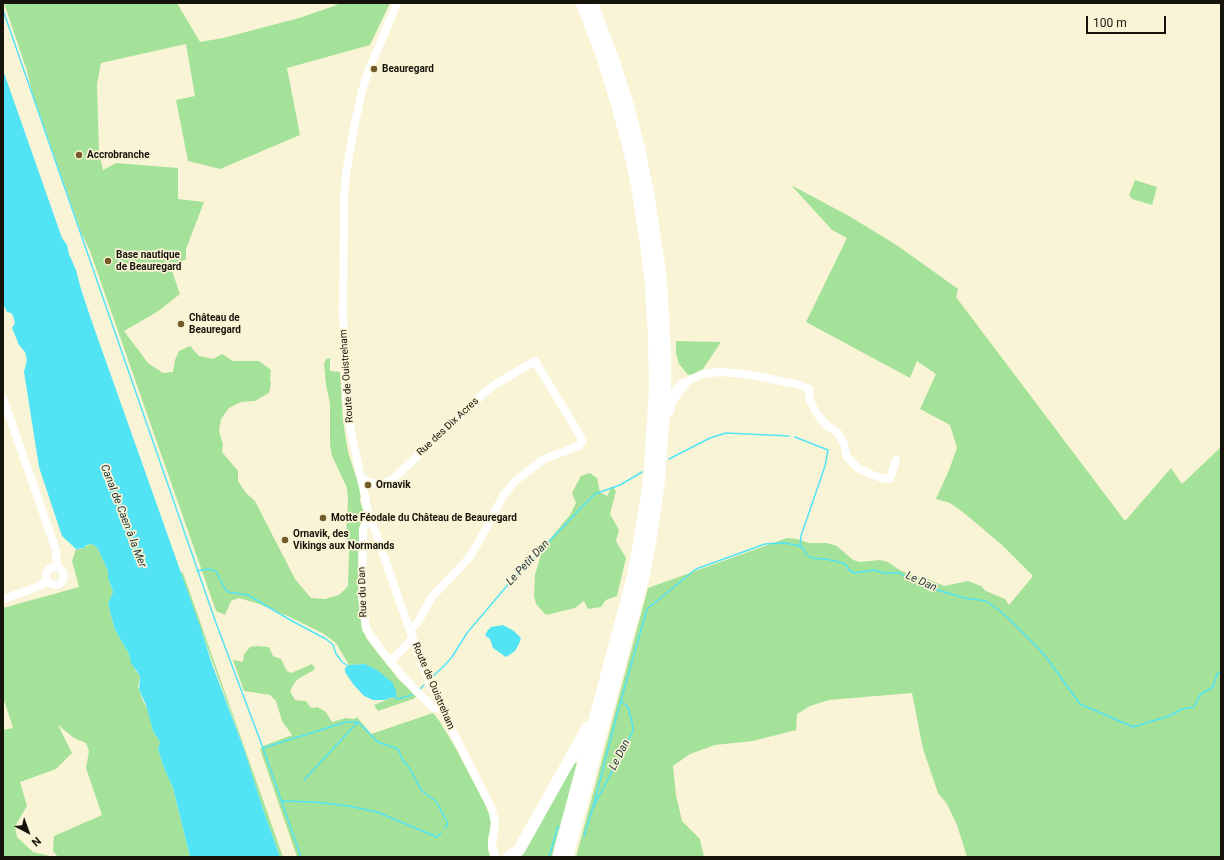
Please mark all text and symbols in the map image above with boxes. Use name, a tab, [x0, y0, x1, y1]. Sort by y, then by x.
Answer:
scale bar	[1088, 8, 1168, 34]
text: 100 m	[1093, 16, 1127, 30]
place label: Beauregard	[382, 63, 434, 75]
marker: Beauregard	[369, 64, 379, 74]
place label: Accrobranche	[87, 149, 150, 161]
marker: Accrobranche	[74, 150, 84, 160]
place label: Base nautique de Beauregard	[116, 249, 181, 272]
marker: Base nautique de Beauregard	[103, 256, 113, 266]
place label: Château de Beauregard	[189, 312, 241, 336]
marker: Château de Beauregard	[176, 319, 186, 329]
street label: Route de Ouistreham	[338, 329, 356, 423]
street label: Rue des Dix Acres	[415, 395, 481, 459]
water label: Canal de Caen à la Mer	[97, 463, 149, 569]
place label: Ornavik	[376, 479, 410, 491]
marker: Ornavik	[363, 480, 373, 490]
place label: Motte Féodale du Château de Beauregard	[331, 512, 517, 524]
marker: Motte Féodale du Château de Beauregard	[318, 513, 328, 523]
place label: Ornavik, des Vikings aux Normands	[293, 528, 394, 552]
marker: Ornavik, des Vikings aux Normands	[280, 535, 290, 545]
water label: Le Petit Dan	[504, 538, 552, 588]
street label: Rue du Dan	[356, 566, 370, 618]
water label: Le Dan	[903, 569, 939, 595]
street label: Route de Ouistreham	[409, 641, 457, 731]
water label: Le Dan	[607, 737, 633, 773]
north arrow	[8, 812, 48, 852]
text: N	[29, 834, 43, 849]

